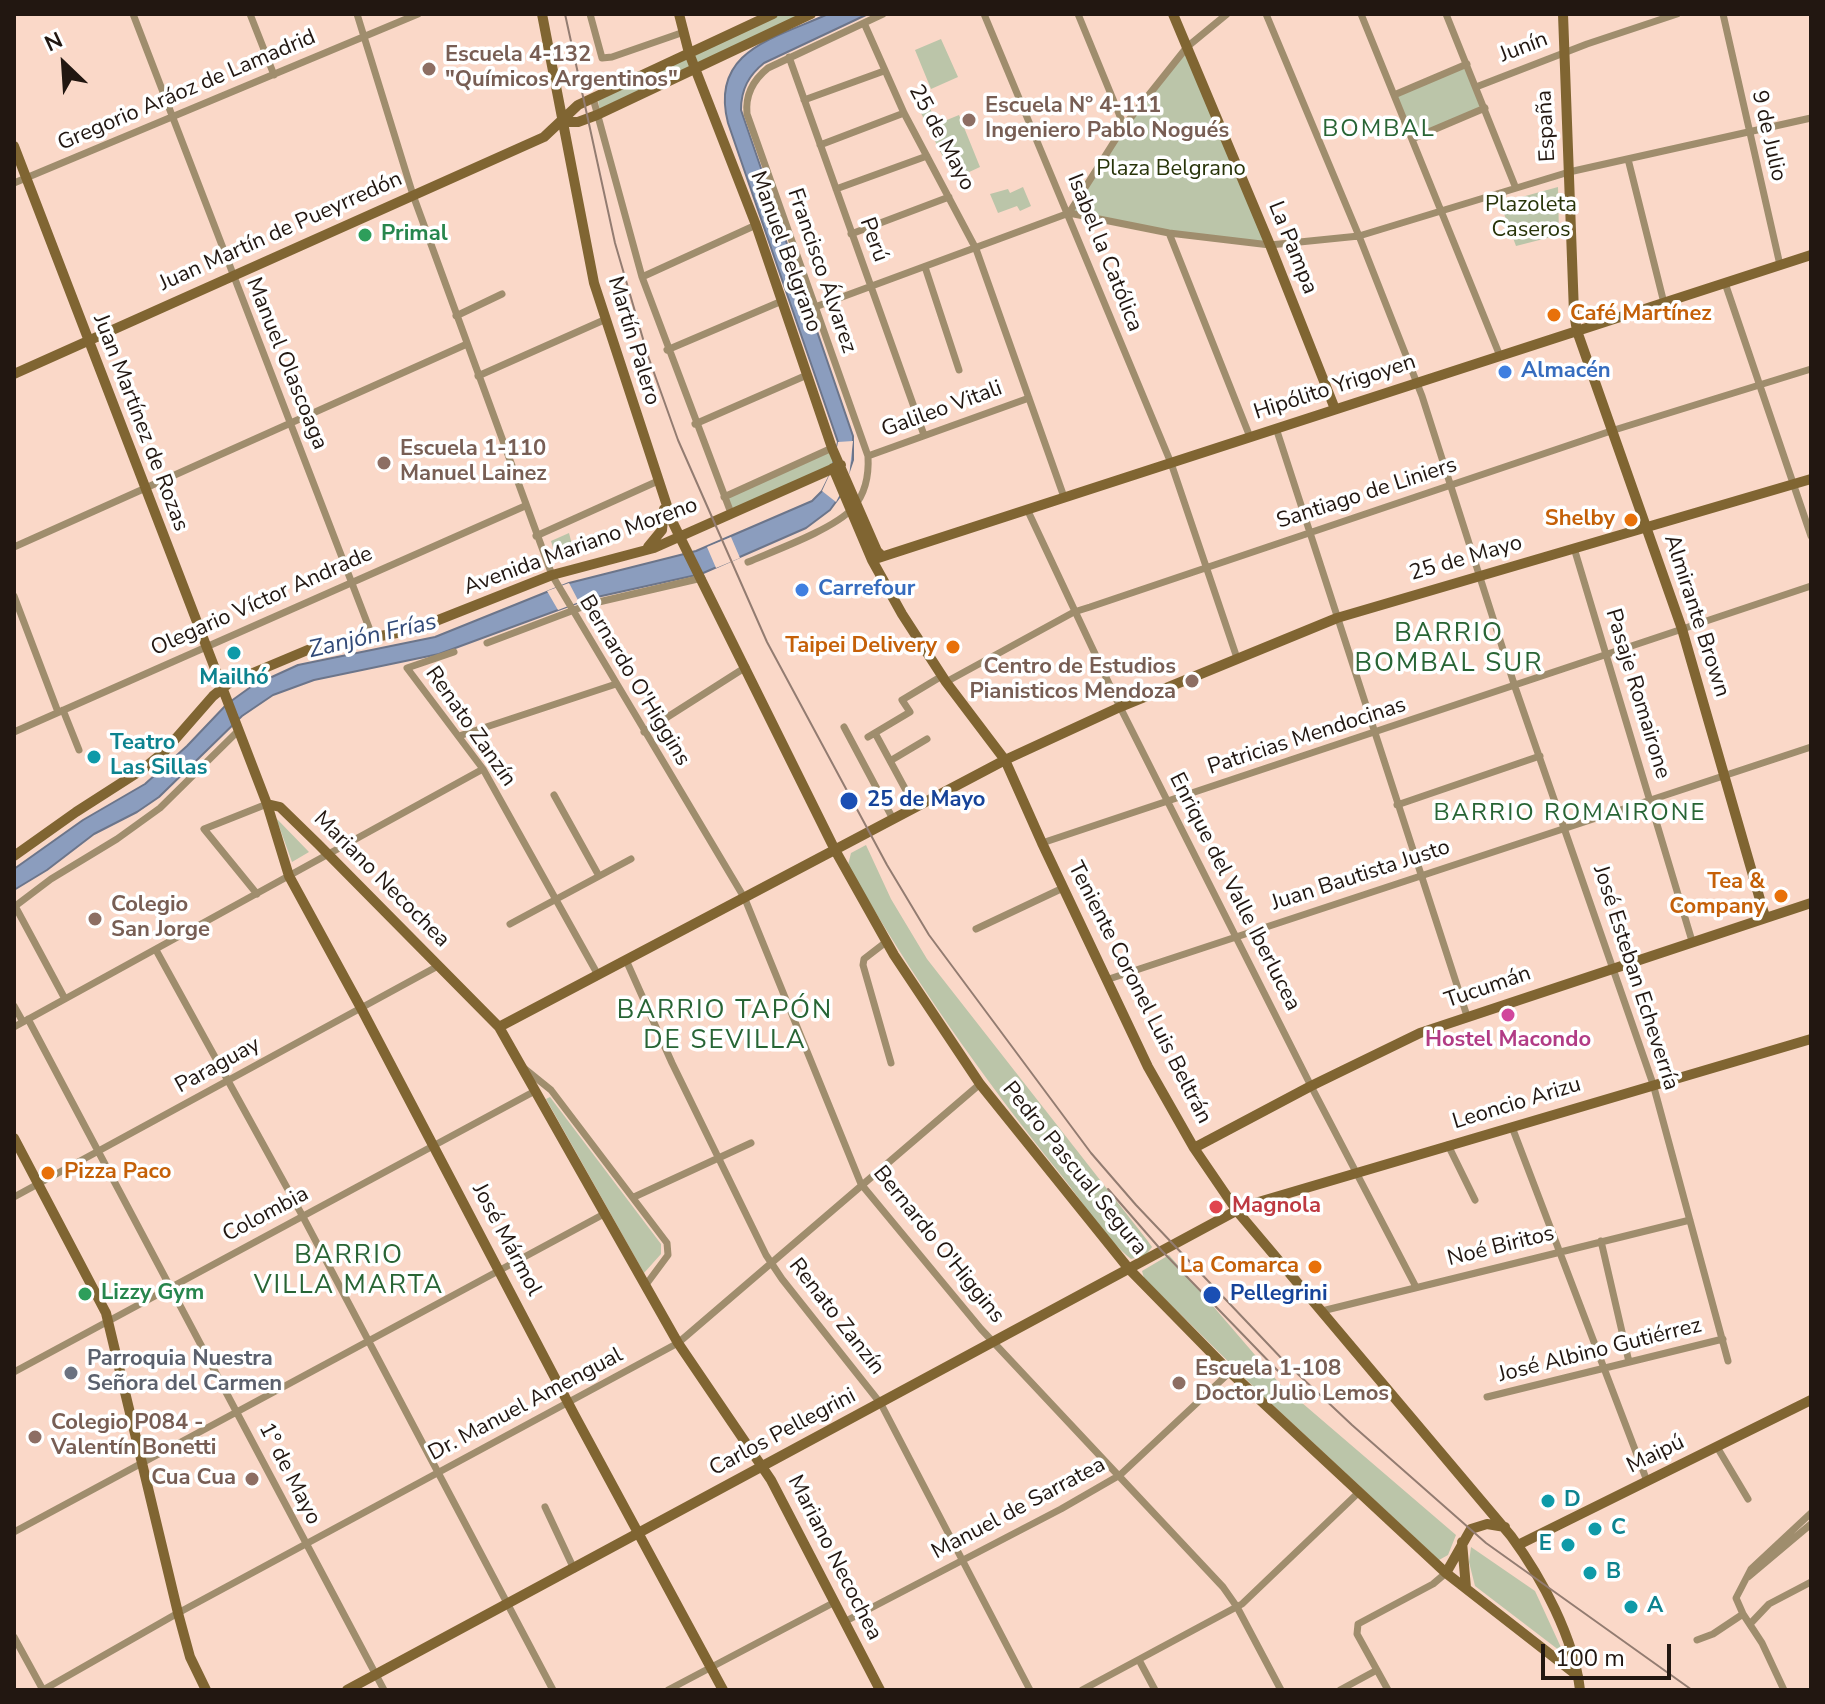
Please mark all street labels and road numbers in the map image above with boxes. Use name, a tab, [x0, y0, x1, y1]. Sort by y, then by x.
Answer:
street label: Gregorio Aráoz de Lamadrid	[54, 25, 320, 157]
street label: Junín	[1496, 27, 1552, 69]
street label: 25 de Mayo	[902, 81, 980, 195]
street label: 9 de Julio	[1745, 88, 1791, 184]
street label: España	[1532, 89, 1562, 163]
street label: Juan Martín de Pueyrredón	[155, 166, 407, 298]
street label: Manuel Belgrano	[744, 168, 826, 336]
street label: Isabel la Católica	[1060, 170, 1148, 336]
street label: Francisco Álvarez	[780, 185, 862, 357]
street label: La Pampa	[1261, 198, 1323, 298]
street label: Perú	[853, 214, 893, 266]
street label: Manuel Olascoaga	[239, 274, 333, 454]
street label: Martín Palero	[601, 274, 665, 408]
street label: Juan Martínez de Rozas	[86, 311, 194, 535]
street label: Hipólito Yrigoyen	[1251, 349, 1419, 427]
street label: Galileo Vitali	[878, 376, 1006, 444]
street label: Santiago de Liniers	[1274, 452, 1460, 536]
street label: Avenida Mariano Moreno	[461, 492, 701, 602]
street label: 25 de Mayo	[1407, 530, 1525, 588]
street label: Almirante Brown	[1657, 532, 1735, 700]
street label: Olegario Víctor Andrade	[147, 541, 377, 663]
street label: Bernardo O'Higgins	[573, 591, 695, 771]
street label: Pasaje Romairone	[1599, 606, 1675, 782]
street label: Renato Zanzín	[419, 662, 521, 792]
street label: Patricias Mendocinas	[1204, 692, 1410, 782]
street label: Enrique del Valle Iberlucea	[1162, 769, 1306, 1015]
street label: Mariano Necochea	[307, 806, 455, 954]
street label: Juan Bautista Justo	[1268, 835, 1454, 917]
street label: Teniente Coronel Luis Beltrán	[1061, 858, 1217, 1128]
street label: José Esteban Echeverría	[1586, 862, 1684, 1094]
street label: Tucumán	[1441, 961, 1535, 1015]
street label: Paraguay	[171, 1032, 265, 1100]
street label: Leoncio Arizu	[1450, 1072, 1584, 1136]
street label: Pedro Pascual Segura	[996, 1077, 1152, 1261]
street label: Bernardo O'Higgins	[867, 1161, 1009, 1329]
street label: José Mármol	[465, 1179, 547, 1301]
street label: Colombia	[219, 1181, 313, 1249]
street label: Noé Biritos	[1445, 1221, 1557, 1273]
street label: Renato Zanzín	[782, 1254, 890, 1380]
street label: José Albino Gutiérrez	[1496, 1313, 1704, 1389]
street label: Dr. Manuel Amengual	[424, 1343, 628, 1467]
street label: Carlos Pellegrini	[705, 1383, 861, 1483]
street label: 1° de Mayo	[252, 1419, 326, 1529]
street label: Maipú	[1623, 1430, 1689, 1480]
street label: Manuel de Sarratea	[928, 1452, 1110, 1566]
street label: Mariano Necochea	[781, 1471, 887, 1645]

